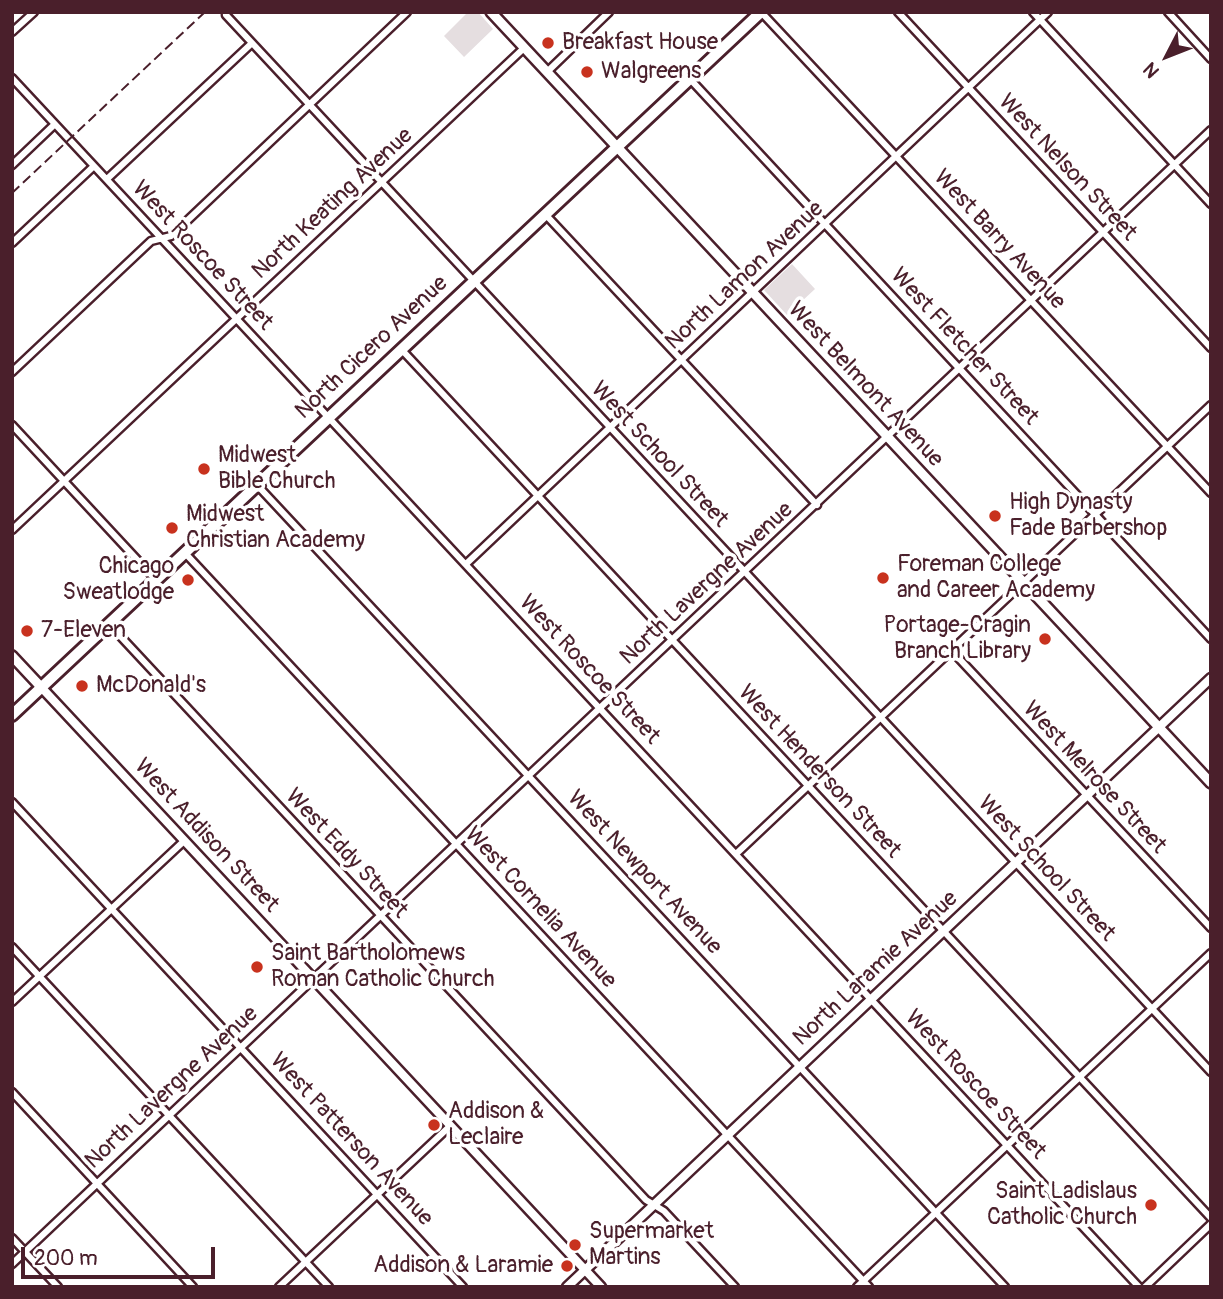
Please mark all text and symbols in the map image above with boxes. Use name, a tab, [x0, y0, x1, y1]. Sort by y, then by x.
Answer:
north arrow	[1132, 21, 1202, 91]
place label: Breakfast House	[562, 29, 718, 57]
marker: Breakfast House	[540, 35, 556, 51]
text: N	[1138, 57, 1165, 83]
place label: Walgreens	[601, 58, 701, 86]
marker: Walgreens	[579, 64, 595, 80]
street label: West Nelson Street	[992, 89, 1142, 247]
street label: North Keating Avenue	[247, 122, 419, 286]
street label: West Barry Avenue	[927, 164, 1071, 316]
street label: West Roscoe Street	[126, 176, 278, 336]
street label: North Lamon Avenue	[660, 196, 830, 356]
street label: West Fletcher Street	[884, 263, 1044, 431]
street label: North Cicero Avenue	[290, 270, 454, 426]
street label: West Belmont Avenue	[781, 297, 949, 473]
street label: West School Street	[584, 376, 734, 534]
place label: Midwest Bible Church	[218, 442, 335, 496]
marker: Midwest Bible Church	[196, 461, 212, 477]
place label: High Dynasty Fade Barbershop	[1009, 489, 1167, 543]
street label: North Lavergne Avenue	[615, 497, 799, 671]
place label: Midwest Christian Academy	[186, 501, 365, 555]
marker: High Dynasty Fade Barbershop	[987, 508, 1003, 524]
marker: Midwest Christian Academy	[164, 520, 180, 536]
place label: Foreman College and Career Academy	[897, 551, 1095, 605]
place label: Chicago Sweatlodge	[63, 553, 174, 607]
marker: Foreman College and Career Academy	[875, 570, 891, 586]
marker: Chicago Sweatlodge	[180, 572, 196, 588]
street label: West Roscoe Street	[513, 590, 665, 750]
place label: Portage-Cragin Branch Library	[884, 612, 1031, 666]
place label: 7-Eleven	[41, 617, 126, 645]
marker: 7-Eleven	[19, 623, 35, 639]
marker: Portage-Cragin Branch Library	[1037, 631, 1053, 647]
place label: McDonald's	[96, 672, 206, 700]
marker: McDonald's	[74, 678, 90, 694]
street label: West Henderson Street	[732, 680, 906, 864]
street label: West Melrose Street	[1016, 696, 1172, 860]
street label: West Addison Street	[128, 754, 284, 918]
street label: West Eddy Street	[279, 783, 413, 925]
street label: West Newport Avenue	[561, 785, 727, 961]
street label: West School Street	[971, 790, 1121, 948]
street label: West Cornelia Avenue	[458, 822, 622, 994]
street label: North Laramie Avenue	[788, 885, 964, 1053]
place label: Saint Bartholomews Roman Catholic Church	[271, 940, 494, 994]
marker: Saint Bartholomews Roman Catholic Church	[249, 959, 265, 975]
street label: North Lavergne Avenue	[80, 1001, 264, 1175]
street label: West Roscoe Street	[899, 1005, 1051, 1165]
street label: West Patterson Avenue	[264, 1048, 438, 1232]
place label: Addison & Leclaire	[448, 1098, 544, 1152]
marker: Addison & Leclaire	[426, 1117, 442, 1133]
place label: Saint Ladislaus Catholic Church	[987, 1178, 1137, 1232]
marker: Saint Ladislaus Catholic Church	[1143, 1197, 1159, 1213]
place label: Supermarket Martins	[589, 1218, 714, 1272]
scale bar	[24, 1232, 219, 1276]
marker: Supermarket Martins	[567, 1237, 583, 1253]
text: 200 m	[34, 1245, 98, 1272]
place label: Addison & Laramie	[373, 1252, 553, 1280]
marker: Addison & Laramie	[559, 1258, 575, 1274]

